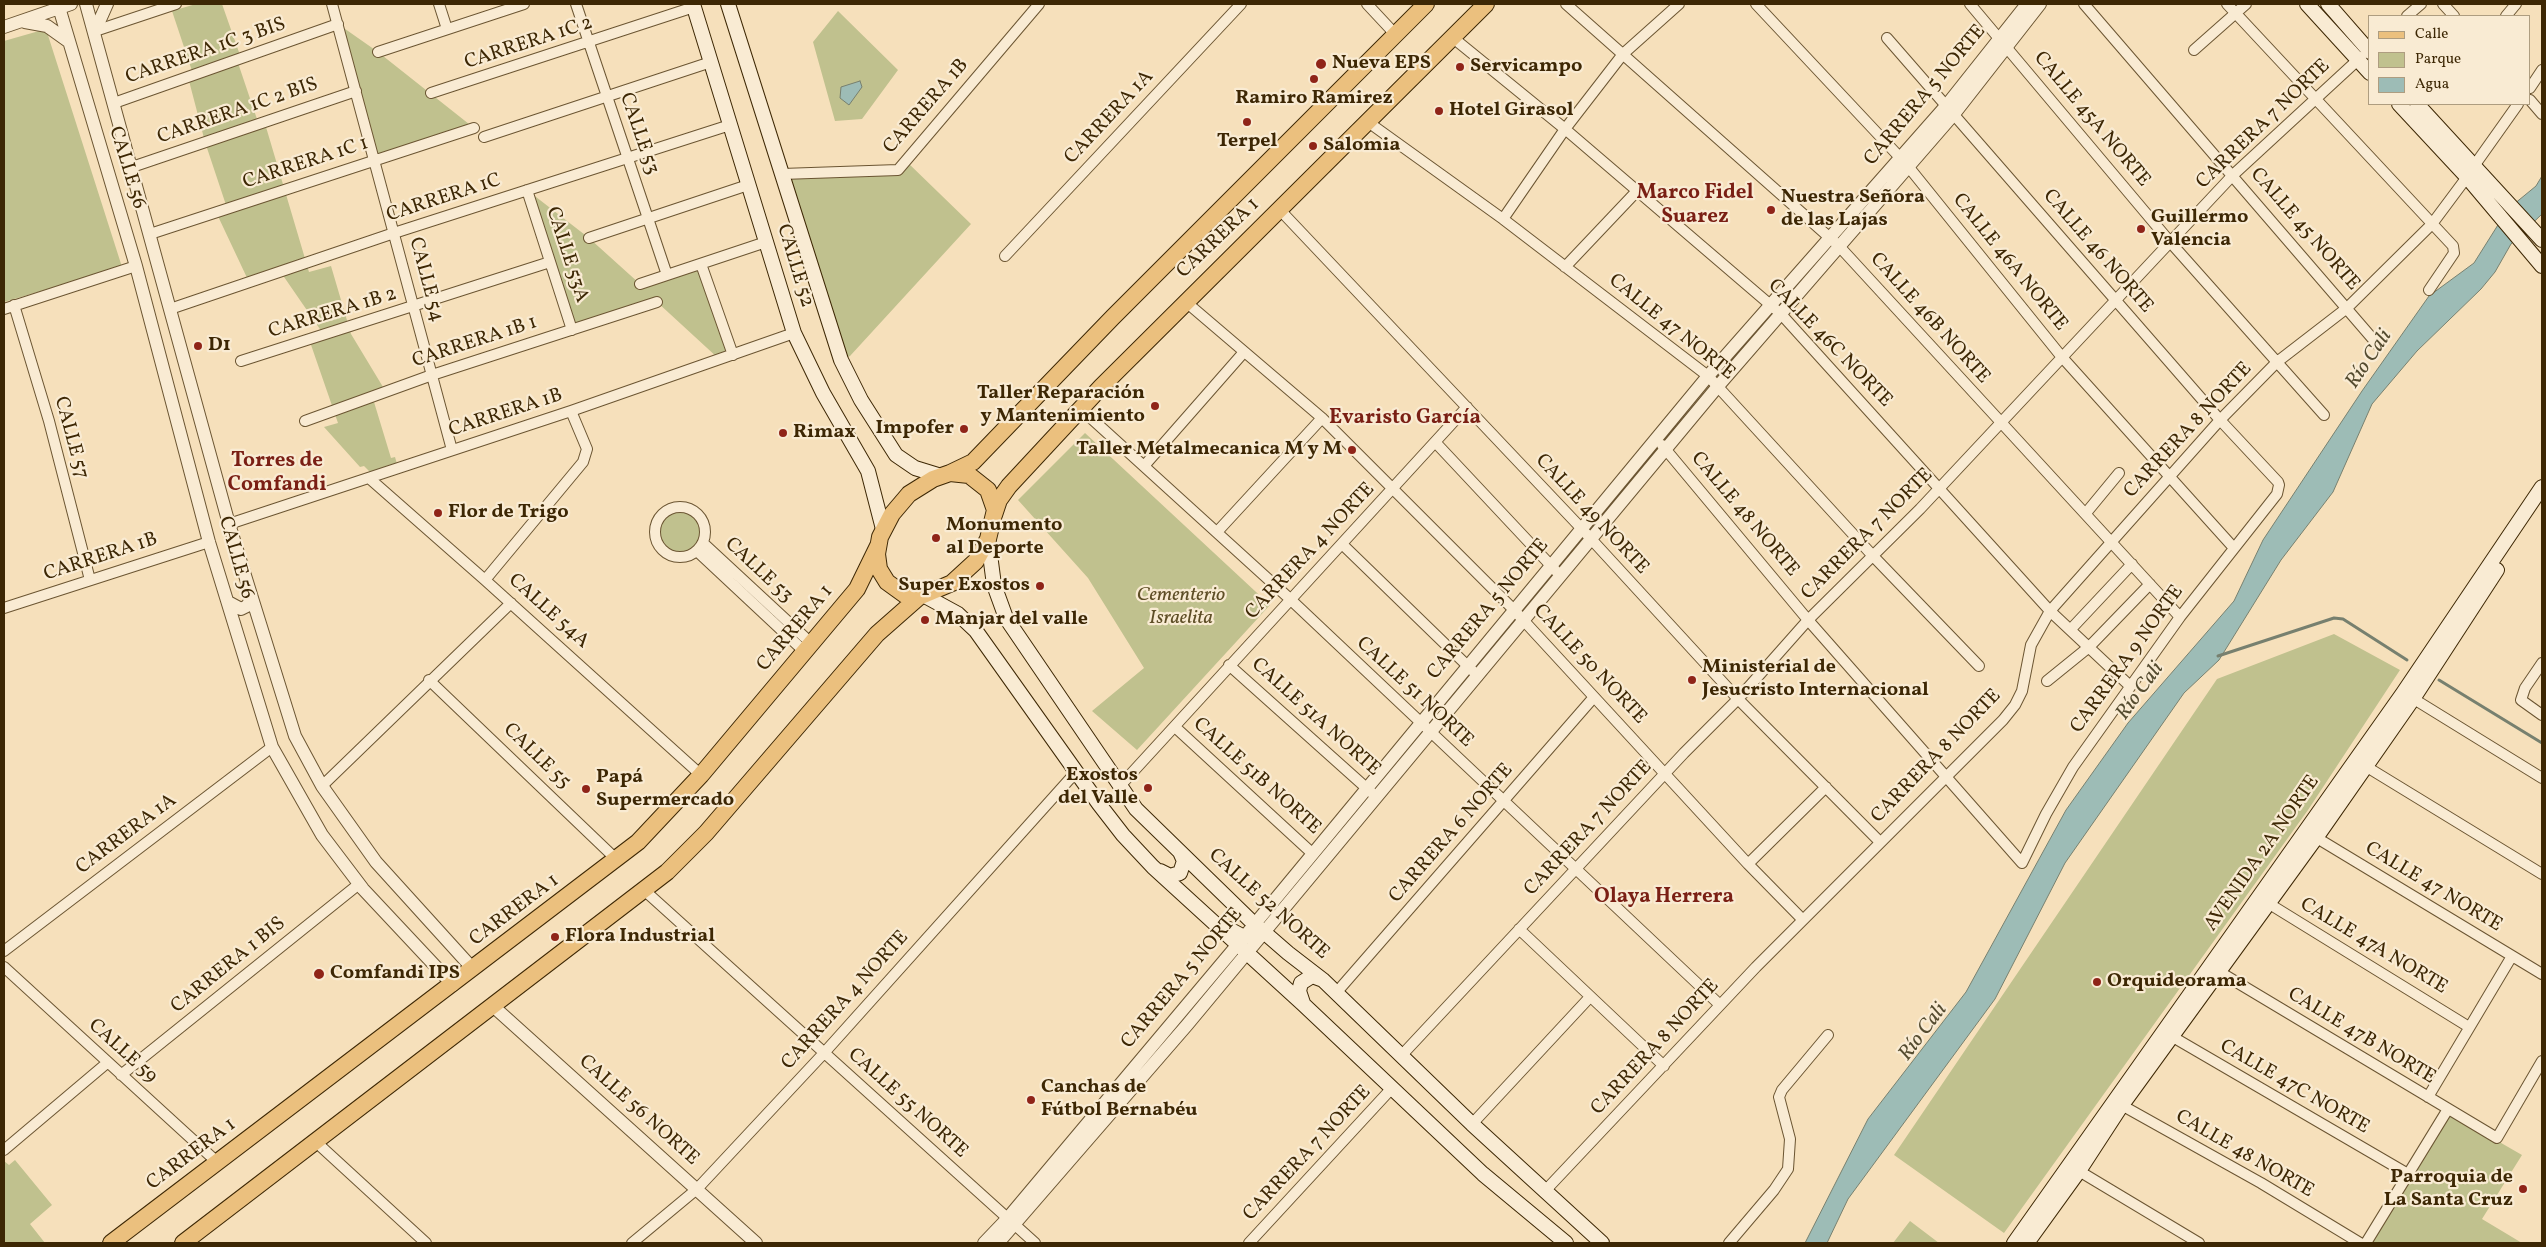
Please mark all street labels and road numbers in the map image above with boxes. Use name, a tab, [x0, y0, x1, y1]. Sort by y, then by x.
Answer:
street label: CARRERA 1C 2	[462, 12, 596, 76]
street label: CARRERA 1C 3 BIS	[123, 13, 289, 91]
street label: CARRERA 5 NORTE	[1860, 21, 1992, 171]
street label: CALLE 45A NORTE	[2027, 48, 2155, 192]
street label: CARRERA 1B	[879, 55, 975, 159]
street label: CARRERA 7 NORTE	[2192, 55, 2336, 195]
street label: CARRERA 1A	[1060, 66, 1160, 170]
street label: CARRERA 1C 2 BIS	[155, 73, 321, 151]
street label: CALLE 53	[613, 90, 663, 178]
street label: CALLE 56	[102, 124, 150, 212]
street label: CARRERA 1C 1	[240, 132, 372, 196]
street label: CALLE 45 NORTE	[2244, 164, 2364, 296]
street label: CARRERA 1C	[384, 169, 504, 229]
street label: CALLE 46 NORTE	[2037, 185, 2157, 319]
street label: CALLE 46A NORTE	[1946, 189, 2072, 337]
street label: CARRERA 1	[1173, 194, 1265, 284]
street label: CALLE 53A	[539, 204, 593, 306]
street label: CALLE 52	[770, 222, 818, 310]
street label: CALLE 54	[402, 235, 448, 325]
street label: CALLE 46B NORTE	[1864, 248, 1994, 390]
street label: CALLE 47 NORTE	[1603, 270, 1739, 386]
street label: CALLE 46C NORTE	[1762, 275, 1896, 413]
street label: CARRERA 1B 2	[266, 283, 400, 345]
street label: CARRERA 1B 1	[410, 312, 540, 374]
street label: CARRERA 8 NORTE	[2120, 358, 2258, 504]
street label: CARRERA 1B	[446, 384, 566, 444]
street label: CALLE 57	[47, 394, 93, 482]
street label: CALLE 48 NORTE	[1685, 448, 1803, 582]
street label: CALLE 49 NORTE	[1529, 450, 1653, 580]
street label: CARRERA 7 NORTE	[1797, 464, 1939, 606]
street label: CARRERA 4 NORTE	[1241, 478, 1381, 626]
street label: CALLE 56	[212, 514, 258, 602]
street label: CARRERA 1B	[41, 528, 161, 588]
street label: CALLE 53	[719, 533, 797, 609]
street label: CARRERA 5 NORTE	[1423, 535, 1555, 685]
street label: CALLE 54A	[503, 569, 593, 655]
street label: CARRERA 1	[753, 581, 839, 677]
street label: CARRERA 9 NORTE	[2066, 581, 2190, 739]
street label: CALLE 50 NORTE	[1527, 600, 1651, 730]
street label: CALLE 51 NORTE	[1350, 633, 1478, 753]
street label: CALLE 51A NORTE	[1245, 654, 1385, 782]
street label: CARRERA 8 NORTE	[1867, 685, 2007, 829]
street label: CALLE 51B NORTE	[1187, 713, 1325, 841]
street label: CALLE 55	[497, 719, 575, 795]
street label: CARRERA 7 NORTE	[1520, 756, 1658, 902]
street label: CARRERA 6 NORTE	[1385, 759, 1519, 909]
street label: AVENIDA 2A NORTE	[2200, 771, 2326, 937]
street label: CARRERA 1A	[72, 789, 182, 881]
street label: CALLE 47 NORTE	[2360, 838, 2506, 938]
street label: CALLE 52 NORTE	[1203, 844, 1333, 966]
street label: CARRERA 1	[466, 870, 564, 952]
street label: CALLE 47A NORTE	[2295, 893, 2451, 1001]
street label: CARRERA 5 NORTE	[1117, 904, 1249, 1054]
street label: CARRERA 1 BIS	[167, 913, 291, 1019]
street label: CARRERA 4 NORTE	[777, 927, 915, 1075]
street label: CARRERA 8 NORTE	[1587, 975, 1725, 1121]
street label: CALLE 47B NORTE	[2283, 983, 2439, 1091]
street label: CALLE 59	[82, 1015, 162, 1089]
street label: CALLE 47C NORTE	[2215, 1035, 2373, 1141]
street label: CALLE 55 NORTE	[842, 1044, 972, 1164]
street label: CALLE 56 NORTE	[573, 1051, 703, 1171]
street label: CARRERA 7 NORTE	[1239, 1081, 1377, 1227]
street label: CALLE 48 NORTE	[2171, 1106, 2317, 1204]
street label: CARRERA 1	[143, 1114, 241, 1196]

